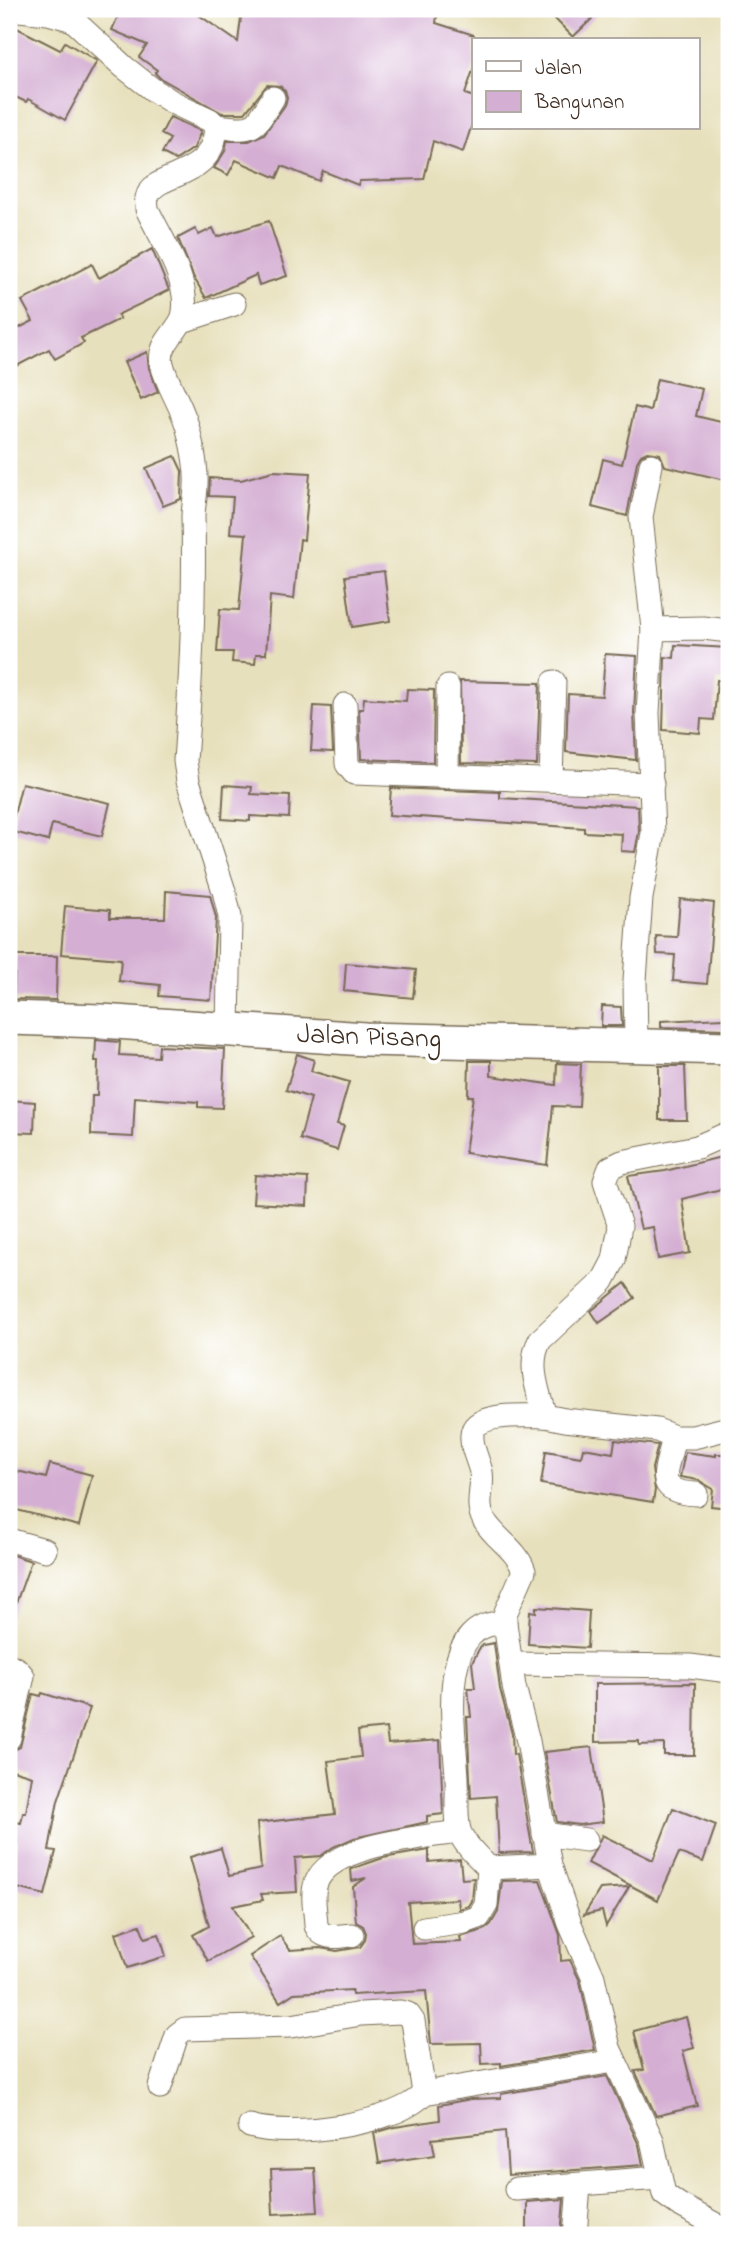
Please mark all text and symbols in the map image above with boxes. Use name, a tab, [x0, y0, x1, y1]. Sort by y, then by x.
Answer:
legend	[472, 38, 700, 130]
text: Jalan	[535, 54, 582, 84]
text: Bangunan	[534, 88, 624, 120]
street label: Jalan Pisang	[296, 1015, 442, 1061]

